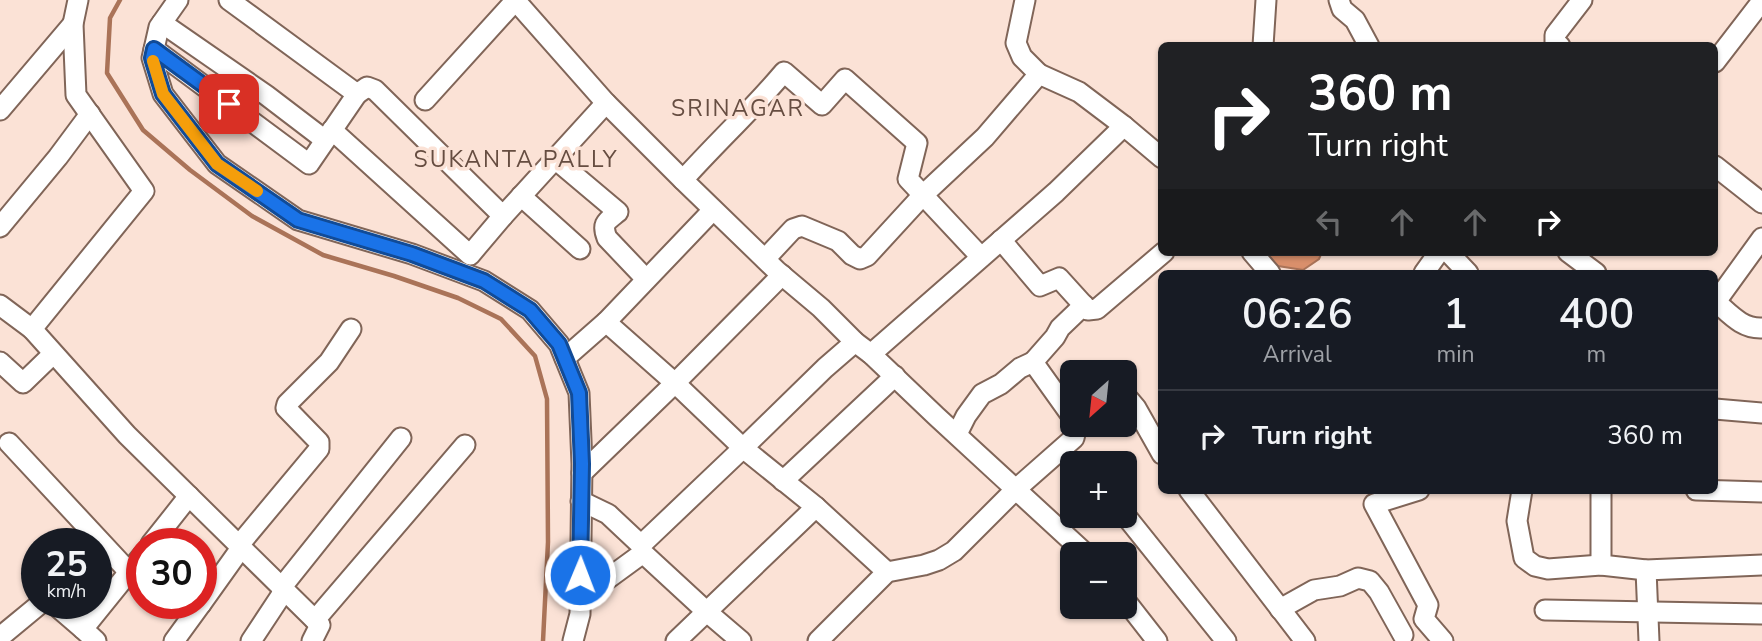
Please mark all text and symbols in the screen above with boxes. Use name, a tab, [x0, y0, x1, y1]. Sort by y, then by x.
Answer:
text: 360 m	[1308, 60, 1452, 127]
icon: right	[1193, 70, 1284, 161]
pin	[199, 74, 259, 134]
icon: arrive	[210, 85, 248, 123]
district label: SRINAGAR	[671, 93, 805, 124]
text: Turn right	[1308, 124, 1448, 167]
district label: SUKANTA PALLY	[414, 144, 618, 175]
icon: left	[1310, 203, 1348, 241]
icon: ahead	[1383, 203, 1421, 241]
icon: ahead	[1456, 203, 1494, 241]
icon: right	[1529, 203, 1567, 241]
text: 06:26	[1242, 286, 1353, 343]
text: 1	[1443, 286, 1468, 343]
text: 400	[1558, 286, 1634, 343]
text: Arrival	[1263, 339, 1332, 370]
text: min	[1437, 339, 1475, 370]
text: m	[1586, 339, 1606, 370]
north arrow	[1060, 360, 1138, 438]
map controls	[1060, 360, 1137, 619]
icon: right	[1193, 417, 1231, 455]
text: Turn right	[1252, 418, 1371, 453]
text: 360 m	[1607, 418, 1683, 453]
button: +	[1060, 451, 1137, 528]
speed limit sign: 30	[126, 528, 217, 619]
position arrow	[543, 538, 617, 612]
text: 25	[45, 541, 88, 588]
button: −	[1060, 542, 1137, 619]
text: km/h	[47, 579, 86, 603]

